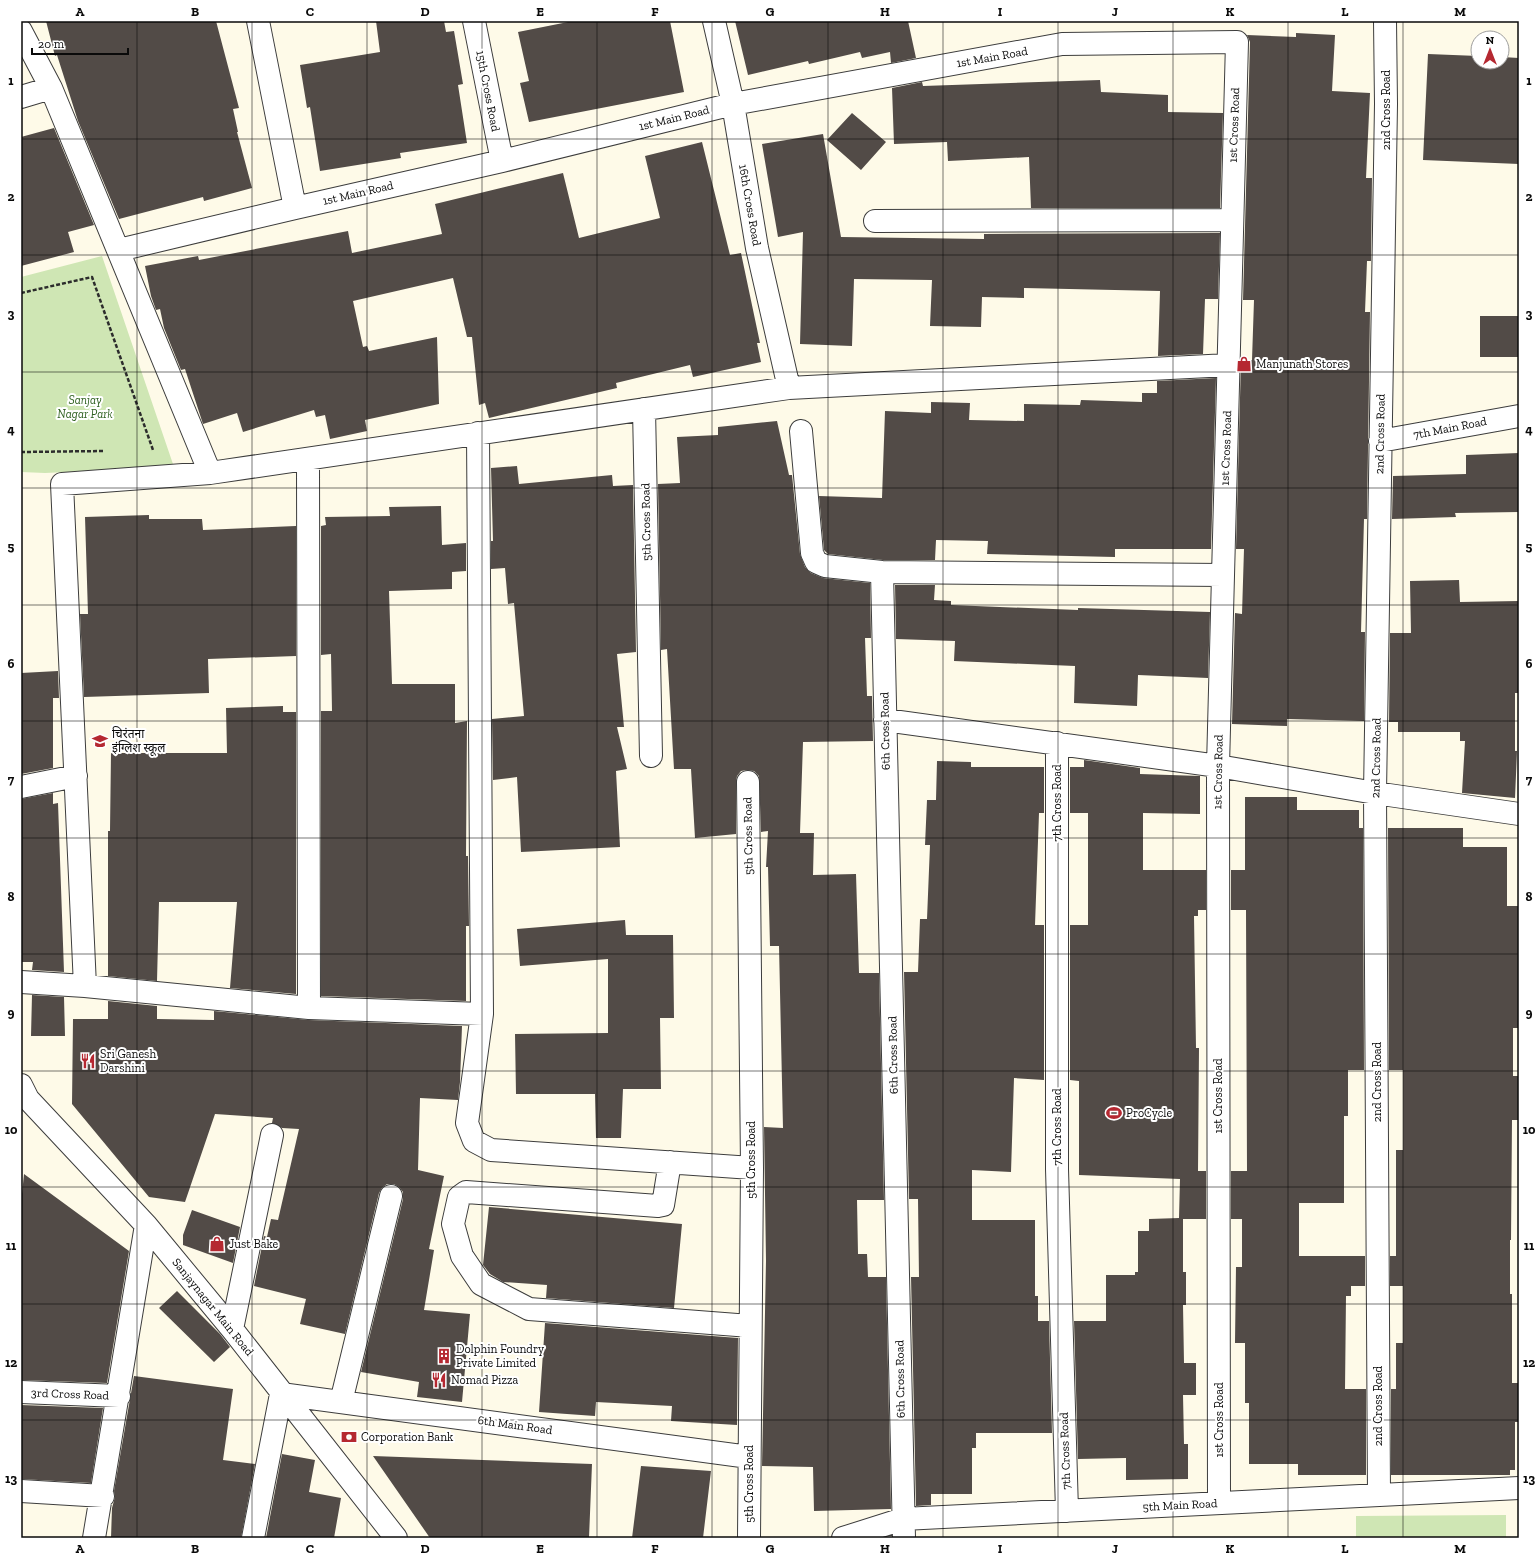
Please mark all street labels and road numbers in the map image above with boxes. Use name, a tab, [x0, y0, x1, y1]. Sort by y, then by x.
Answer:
street label: 1st Main Road	[955, 44, 1029, 70]
street label: 15th Cross Road	[473, 49, 503, 133]
street label: 2nd Cross Road	[1379, 69, 1393, 150]
street label: 1st Cross Road	[1226, 87, 1242, 163]
street label: 1st Main Road	[637, 102, 711, 134]
street label: 16th Cross Road	[736, 163, 764, 247]
street label: 1st Main Road	[321, 178, 395, 208]
street label: 2nd Cross Road	[1372, 393, 1388, 474]
street label: 1st Cross Road	[1218, 410, 1234, 486]
street label: 7th Main Road	[1412, 414, 1488, 442]
street label: 5th Cross Road	[638, 483, 654, 561]
street label: 6th Cross Road	[877, 691, 893, 770]
street label: 2nd Cross Road	[1368, 717, 1384, 798]
street label: 1st Cross Road	[1210, 734, 1226, 810]
street label: 7th Cross Road	[1050, 764, 1064, 842]
street label: 5th Cross Road	[740, 797, 756, 875]
street label: 6th Cross Road	[885, 1015, 901, 1094]
street label: 2nd Cross Road	[1370, 1041, 1384, 1122]
street label: 1st Cross Road	[1211, 1058, 1225, 1134]
street label: 7th Cross Road	[1050, 1088, 1064, 1166]
street label: 5th Cross Road	[744, 1121, 758, 1199]
street label: Sanjaynagar Main Road	[169, 1255, 257, 1360]
street label: 6th Cross Road	[892, 1339, 908, 1418]
street label: 2nd Cross Road	[1371, 1365, 1385, 1446]
street label: 1st Cross Road	[1212, 1382, 1226, 1458]
street label: 3rd Cross Road	[31, 1386, 110, 1402]
street label: 7th Cross Road	[1057, 1412, 1073, 1490]
street label: 6th Main Road	[477, 1413, 554, 1437]
street label: 5th Cross Road	[742, 1445, 756, 1523]
street label: 5th Main Road	[1142, 1496, 1218, 1514]

